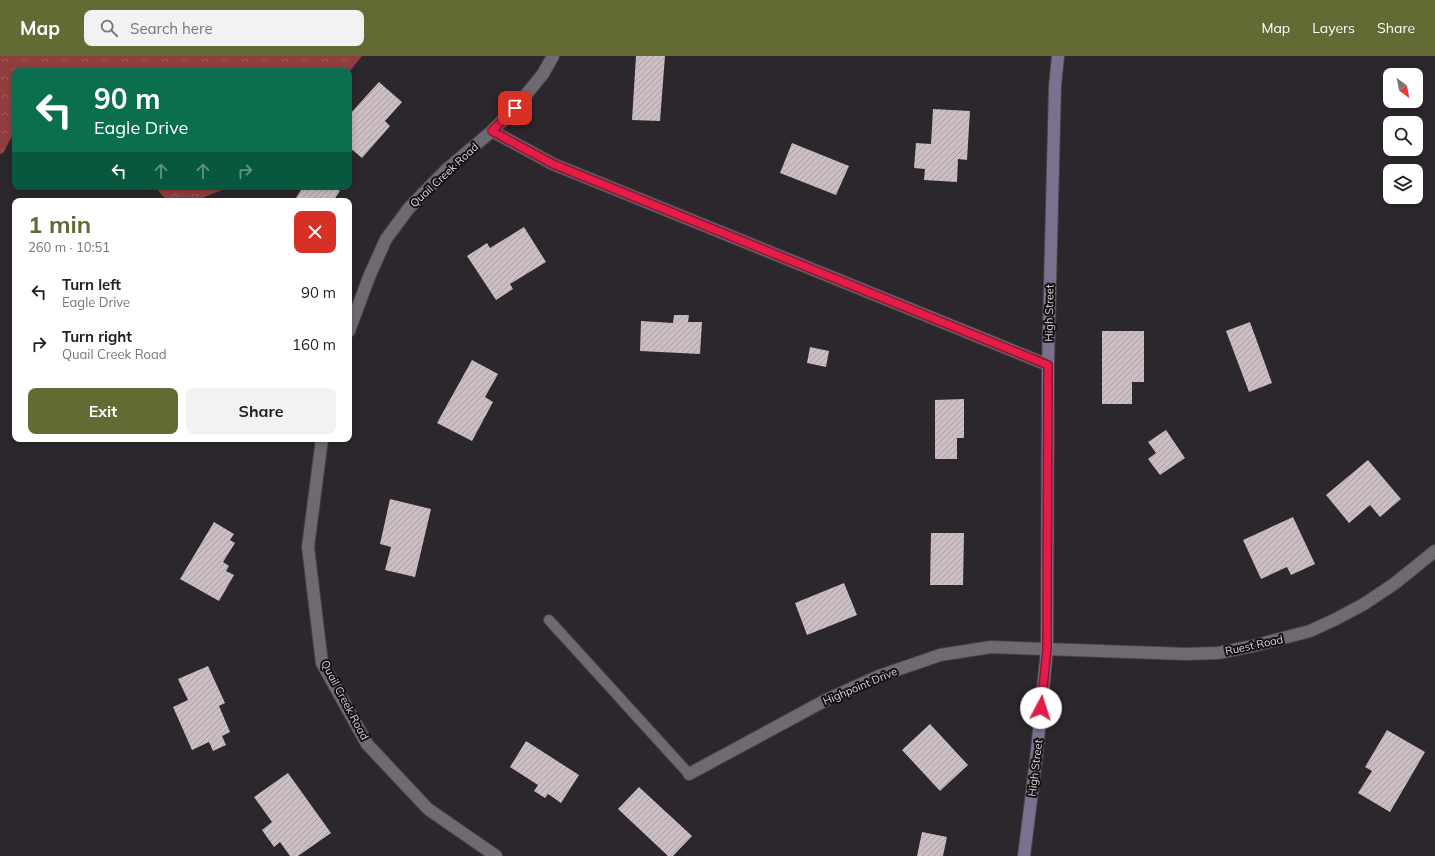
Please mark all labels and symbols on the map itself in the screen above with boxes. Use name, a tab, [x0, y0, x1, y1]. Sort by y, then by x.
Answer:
north arrow	[1383, 68, 1423, 108]
pin	[498, 91, 532, 125]
street label: Quail Creek Road	[407, 140, 481, 210]
street label: High Street	[1041, 284, 1057, 342]
street label: Ruest Road	[1224, 632, 1284, 658]
street label: Quail Creek Road	[318, 658, 372, 742]
street label: Highpoint Drive	[821, 664, 899, 708]
position arrow	[1020, 687, 1062, 729]
street label: High Street	[1025, 739, 1045, 797]

